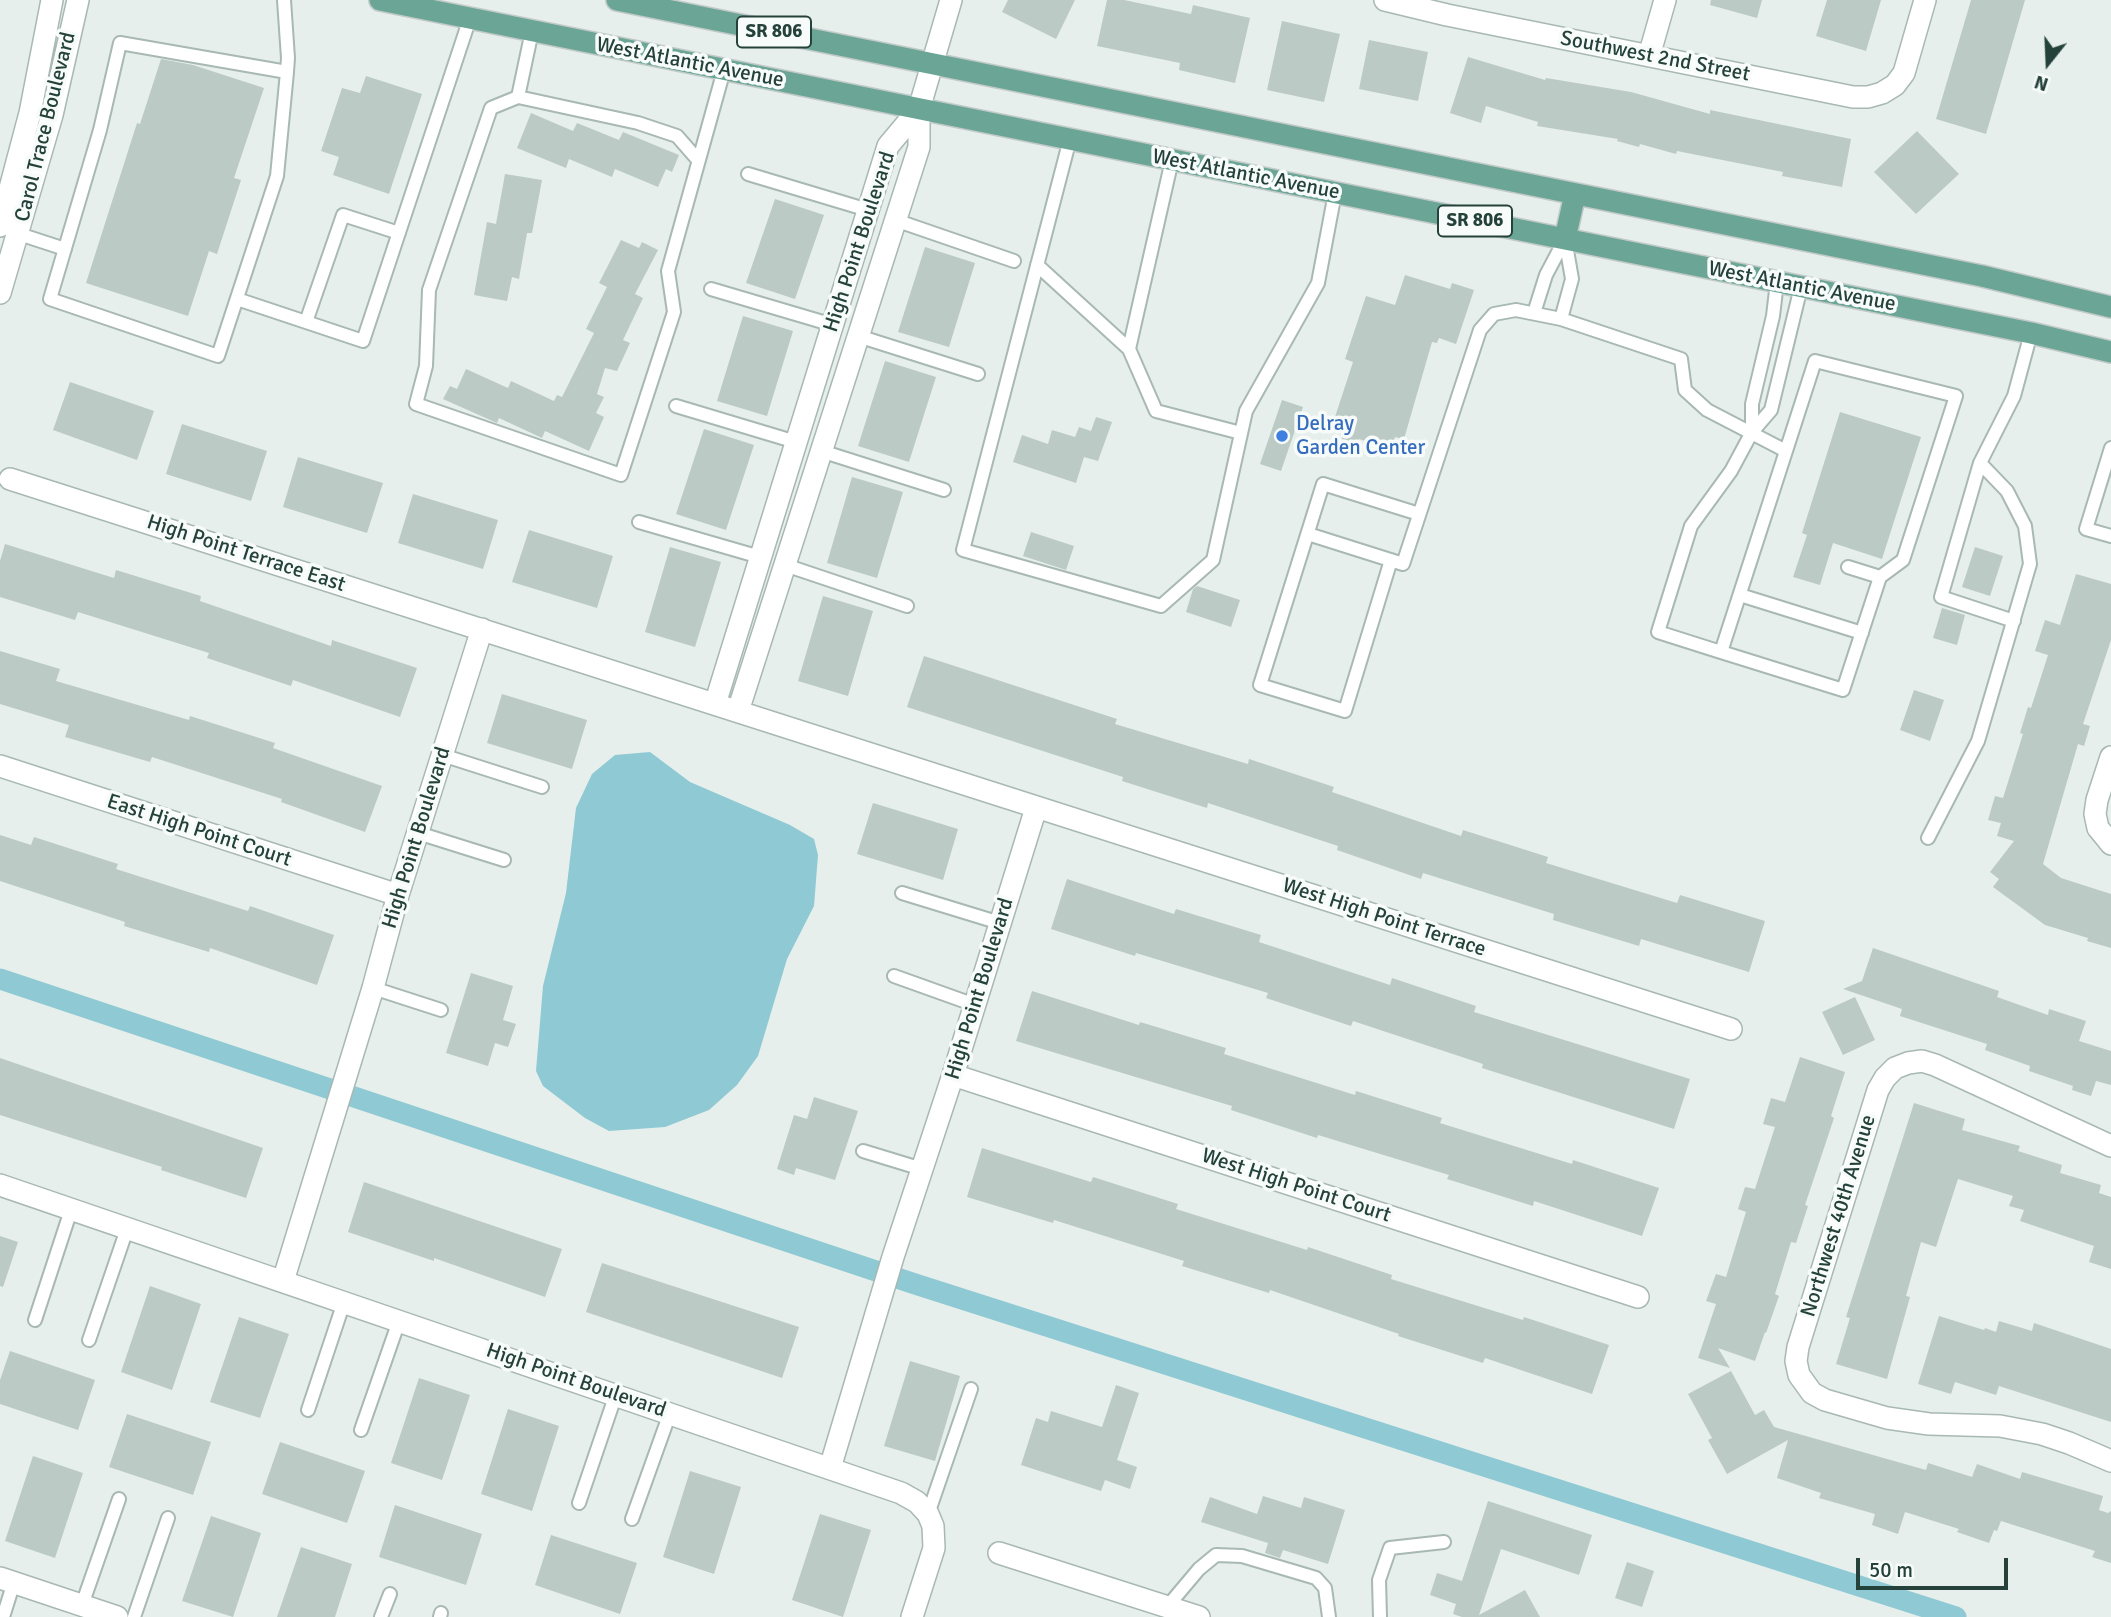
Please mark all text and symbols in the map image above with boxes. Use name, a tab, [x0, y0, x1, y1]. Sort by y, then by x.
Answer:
road number: SR 806	[737, 16, 811, 48]
street label: Southwest 2nd Street	[1558, 26, 1752, 88]
north arrow	[2013, 28, 2083, 98]
street label: Carol Trace Boulevard	[10, 29, 82, 225]
street label: West Atlantic Avenue	[594, 32, 786, 94]
text: N	[2032, 70, 2052, 96]
street label: West Atlantic Avenue	[1150, 144, 1342, 206]
street label: High Point Boulevard	[819, 148, 901, 336]
road number: SR 806	[1438, 206, 1512, 236]
street label: West Atlantic Avenue	[1706, 256, 1898, 318]
place label: Delray Garden Center	[1296, 411, 1425, 461]
marker: Delray Garden Center	[1274, 428, 1290, 444]
street label: High Point Terrace East	[144, 510, 348, 598]
street label: High Point Boulevard	[377, 744, 457, 932]
street label: East High Point Court	[104, 789, 294, 873]
street label: West High Point Terrace	[1279, 873, 1489, 963]
street label: High Point Boulevard	[940, 895, 1020, 1083]
street label: Northwest 40th Avenue	[1796, 1112, 1882, 1320]
street label: West High Point Court	[1198, 1144, 1394, 1228]
street label: High Point Boulevard	[483, 1338, 669, 1424]
scale bar	[1859, 1544, 2011, 1588]
text: 50 m	[1869, 1557, 1913, 1583]

